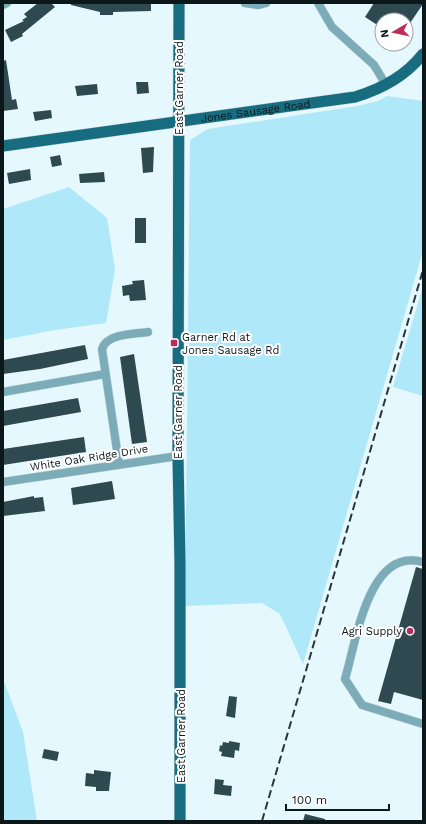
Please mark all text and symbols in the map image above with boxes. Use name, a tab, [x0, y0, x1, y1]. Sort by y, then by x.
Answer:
north arrow	[374, 12, 414, 52]
text: N	[378, 28, 392, 39]
street label: East Garner Road	[173, 41, 186, 135]
street label: Jones Sausage Road	[200, 97, 311, 125]
place label: Garner Rd at Jones Sausage Rd	[182, 331, 279, 357]
marker: Garner Rd at Jones Sausage Rd	[169, 338, 179, 348]
street label: East Garner Road	[172, 365, 185, 459]
street label: White Oak Ridge Drive	[29, 442, 149, 474]
place label: Agri Supply	[341, 625, 402, 638]
marker: Agri Supply	[405, 626, 415, 636]
street label: East Garner Road	[175, 689, 188, 783]
scale bar	[286, 786, 389, 812]
text: 100 m	[292, 793, 327, 807]

